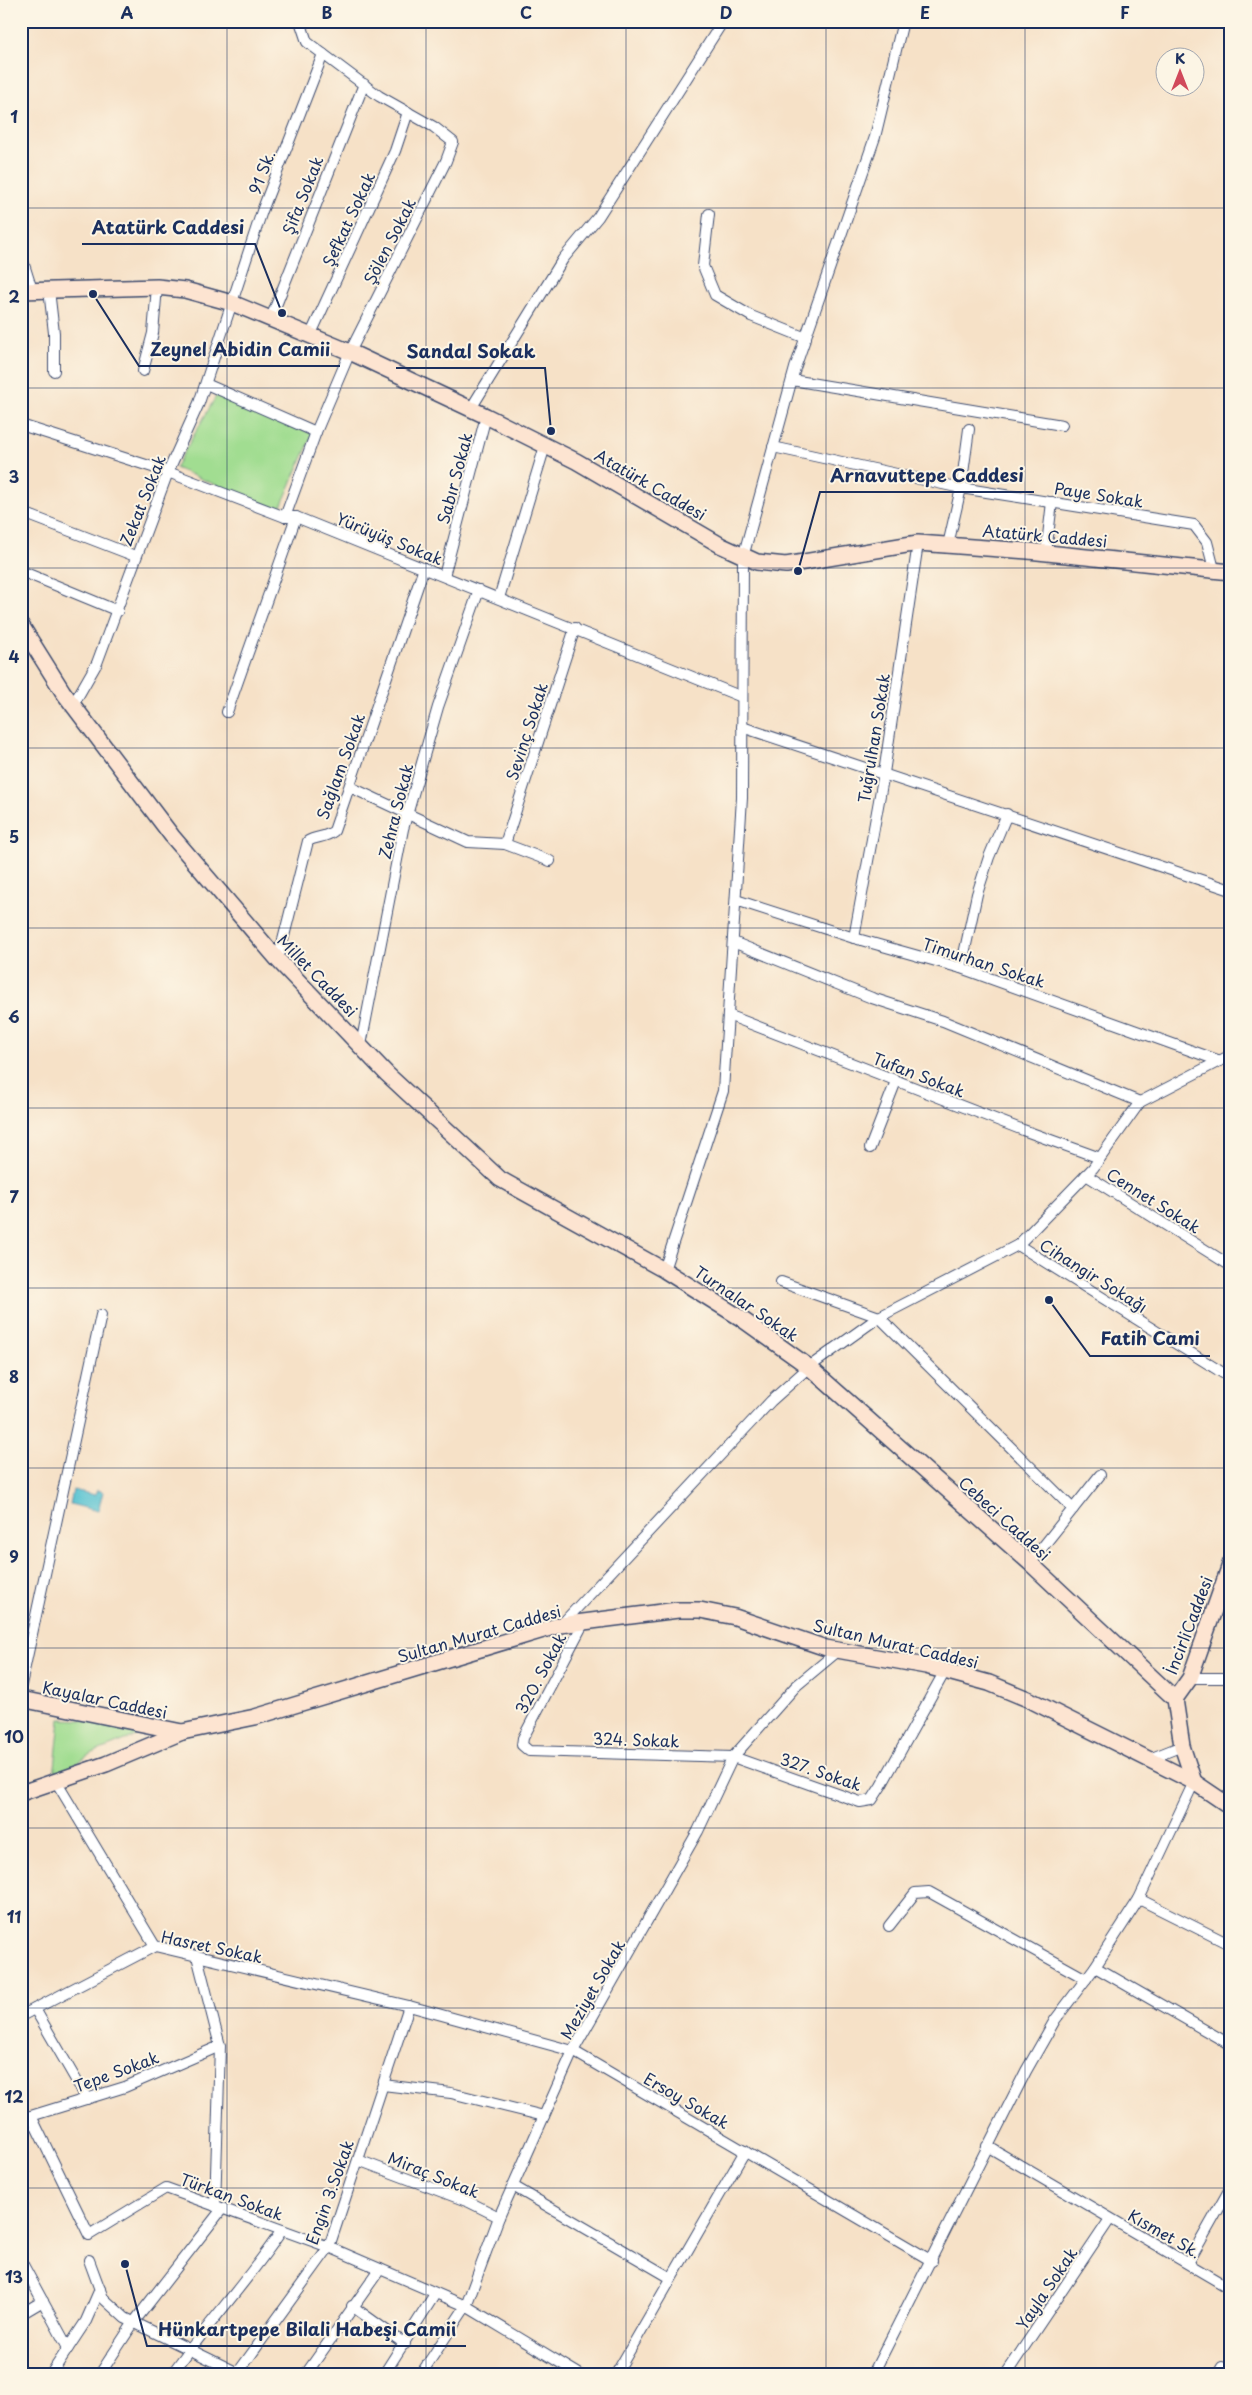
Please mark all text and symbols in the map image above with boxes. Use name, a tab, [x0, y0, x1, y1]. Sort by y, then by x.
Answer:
text: A	[121, 0, 134, 24]
text: B	[322, 0, 333, 24]
text: C	[520, 0, 532, 24]
text: D	[720, 0, 732, 24]
text: E	[920, 0, 930, 24]
text: F	[1120, 0, 1130, 24]
north arrow	[1154, 48, 1204, 98]
text: K	[1175, 48, 1185, 69]
text: 1	[10, 104, 18, 128]
street label: 91 Sk.	[242, 146, 280, 198]
street label: Şifa Sokak	[275, 152, 329, 238]
street label: Şefkat Sokak	[316, 168, 380, 270]
street label: Şölen Sokak	[357, 193, 421, 289]
callout: Atatürk Caddesi	[82, 211, 255, 244]
text: Atatürk Caddesi	[92, 213, 244, 240]
text: 2	[8, 284, 20, 308]
callout: Zeynel Abidin Camii	[139, 333, 340, 366]
text: Zeynel Abidin Camii	[150, 335, 330, 362]
callout: Sandal Sokak	[396, 335, 545, 368]
text: Sandal Sokak	[407, 337, 536, 364]
street label: Sabır Sokak	[430, 429, 478, 527]
street label: Atatürk Caddesi	[591, 442, 711, 526]
street label: Zekat Sokak	[113, 451, 171, 549]
callout: Arnavuttepe Caddesi	[820, 459, 1034, 492]
text: Arnavuttepe Caddesi	[830, 461, 1024, 488]
text: 3	[9, 464, 19, 488]
street label: Paye Sokak	[1053, 475, 1145, 513]
street label: Yürüyüş Sokak	[333, 506, 447, 570]
street label: Atatürk Caddesi	[982, 518, 1108, 552]
text: 4	[9, 644, 20, 668]
street label: Tuğrulhan Sokak	[851, 671, 895, 805]
street label: Sevinç Sokak	[499, 679, 553, 783]
street label: Sağlam Sokak	[310, 710, 370, 822]
street label: Zehra Sokak	[372, 761, 418, 861]
text: 5	[9, 824, 19, 848]
street label: Millet Caddesi	[272, 928, 364, 1022]
street label: Timurhan Sokak	[920, 931, 1048, 993]
text: 6	[8, 1004, 20, 1028]
street label: Tufan Sokak	[869, 1045, 969, 1103]
street label: Cennet Sokak	[1102, 1161, 1206, 1239]
text: 7	[9, 1184, 19, 1208]
street label: Cihangir Sokağı	[1035, 1232, 1153, 1318]
street label: Turnalar Sokak	[690, 1259, 804, 1347]
callout: Fatih Cami	[1090, 1323, 1210, 1356]
text: Fatih Cami	[1100, 1324, 1200, 1351]
text: 8	[9, 1364, 19, 1388]
street label: Cebeci Caddesi	[954, 1470, 1056, 1566]
text: 9	[9, 1544, 19, 1568]
street label: İncirliCaddesi	[1158, 1572, 1218, 1678]
street label: Sultan Murat Caddesi	[394, 1598, 564, 1668]
street label: Sultan Murat Caddesi	[811, 1612, 981, 1674]
street label: 320. Sokak	[509, 1628, 571, 1718]
street label: Kayalar Caddesi	[40, 1674, 170, 1724]
text: 10	[4, 1724, 24, 1748]
street label: 324. Sokak	[592, 1725, 680, 1753]
street label: 327. Sokak	[777, 1746, 865, 1796]
text: 11	[7, 1904, 21, 1928]
street label: Hasret Sokak	[159, 1924, 265, 1968]
street label: Meziyet Sokak	[554, 1935, 630, 2043]
street label: Tepe Sokak	[70, 2044, 162, 2098]
street label: Ersoy Sokak	[640, 2066, 734, 2134]
text: 12	[5, 2084, 23, 2108]
street label: Engin 3.Sokak	[299, 2136, 359, 2248]
street label: Miraç Sokak	[385, 2145, 483, 2203]
street label: Türkan Sokak	[177, 2166, 287, 2226]
street label: Kısmet Sk.	[1124, 2202, 1206, 2264]
street label: Yayla Sokak	[1009, 2242, 1083, 2334]
text: 13	[5, 2264, 23, 2288]
callout: Hünkartpepe Bilali Habeşi Camii	[147, 2313, 466, 2346]
text: Hünkartpepe Bilali Habeşi Camii	[158, 2315, 456, 2342]

